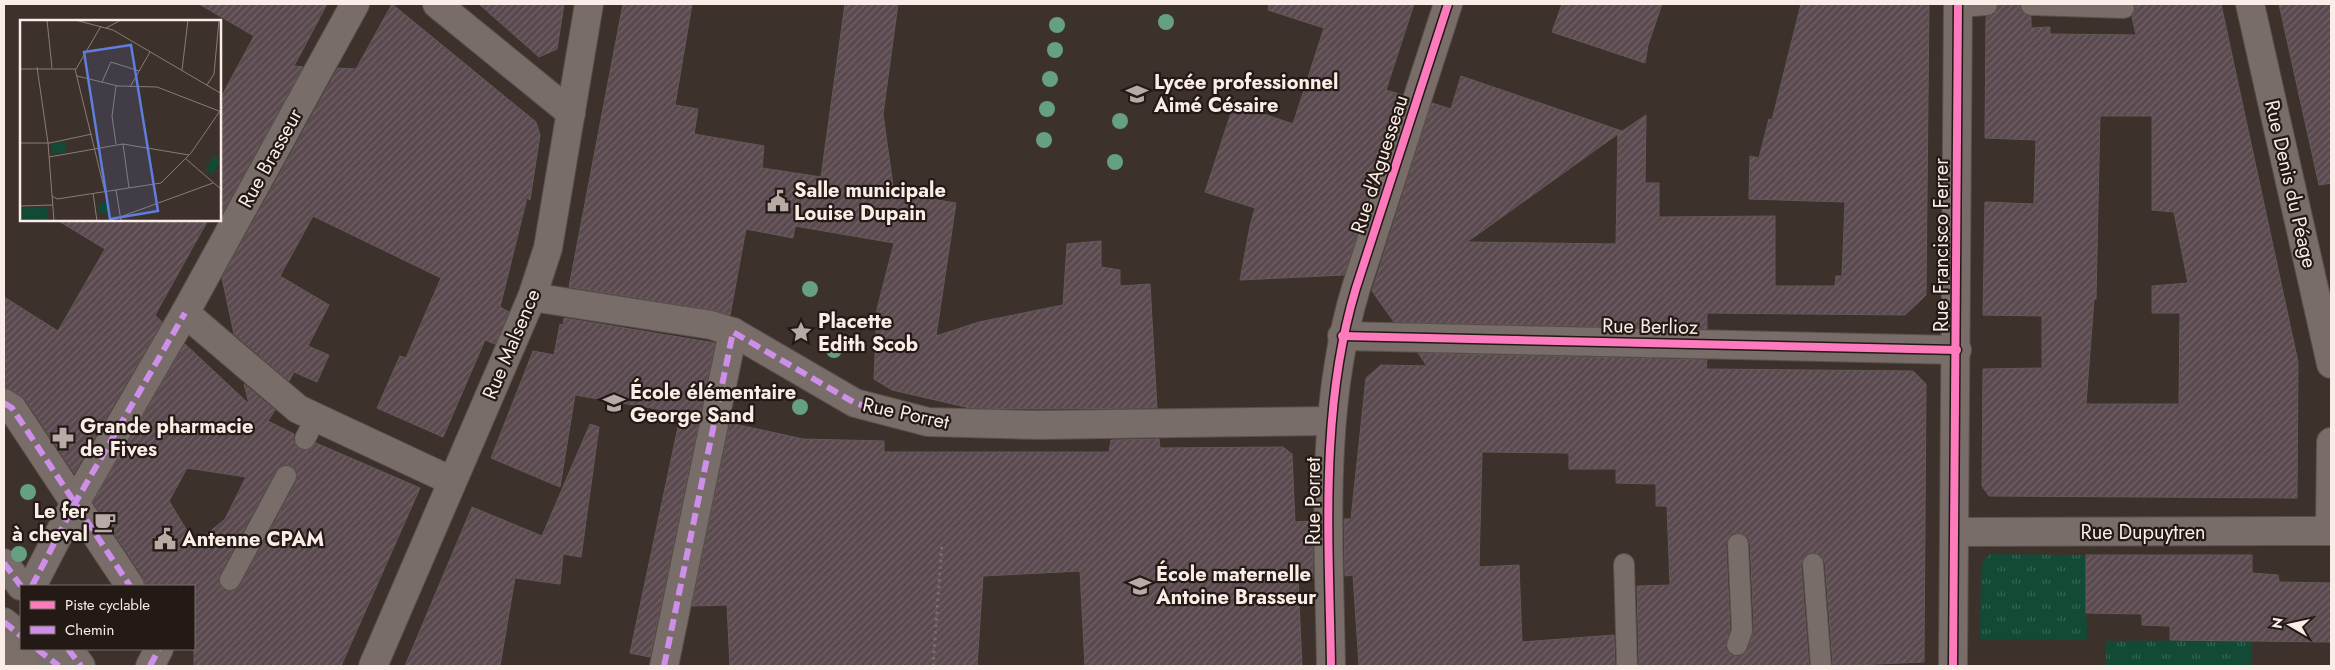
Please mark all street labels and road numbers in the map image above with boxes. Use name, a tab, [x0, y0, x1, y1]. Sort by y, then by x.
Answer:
street label: Rue d'Aguesseau	[1343, 91, 1416, 237]
street label: Rue Denis du Péage	[2257, 97, 2324, 271]
street label: Rue Brasseur	[231, 103, 310, 213]
street label: Rue Francisco Ferrer	[1927, 158, 1956, 332]
street label: Rue Malsence	[475, 285, 548, 404]
street label: Rue Berlioz	[1602, 311, 1698, 342]
street label: Rue Porret	[860, 390, 952, 437]
street label: Rue Porret	[1299, 457, 1328, 545]
street label: Rue Dupuytren	[2081, 518, 2205, 547]

